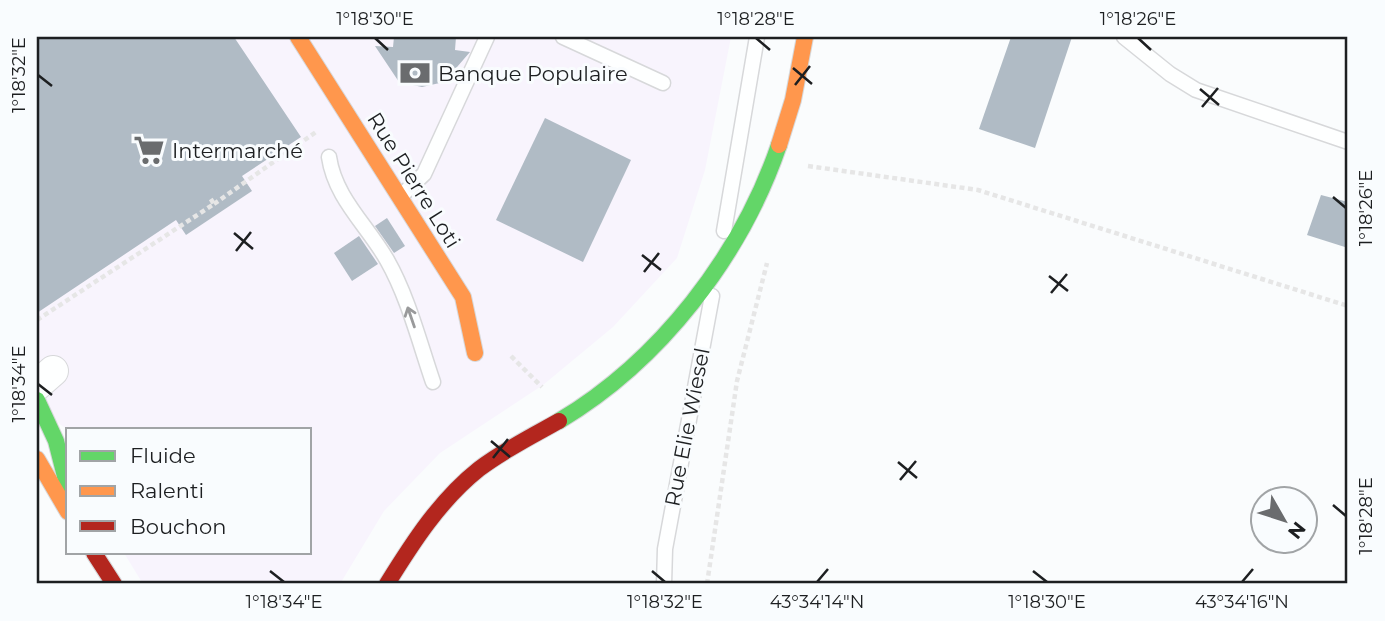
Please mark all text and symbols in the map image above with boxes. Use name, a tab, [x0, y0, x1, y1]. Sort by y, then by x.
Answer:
text: 1°18'30"E	[336, 8, 414, 30]
text: 1°18'28"E	[717, 8, 795, 30]
text: 1°18'26"E	[1100, 8, 1176, 30]
text: 1°18'32"E	[8, 37, 30, 113]
bank icon: Banque Populaire	[398, 56, 432, 90]
place label: Banque Populaire	[438, 61, 628, 86]
street label: Rue Pierre Loti	[362, 108, 466, 252]
supermarket icon: Intermarché	[132, 133, 166, 167]
place label: Intermarché	[172, 138, 303, 163]
text: 1°18'26"E	[1355, 170, 1377, 246]
one-way arrow	[404, 306, 417, 328]
text: 1°18'34"E	[8, 345, 30, 423]
street label: Rue Elie Wiesel	[659, 346, 715, 508]
legend	[66, 428, 312, 554]
text: Fluide	[130, 443, 196, 468]
text: 1°18'28"E	[1355, 477, 1377, 555]
text: Ralenti	[130, 478, 204, 503]
north arrow	[1248, 484, 1318, 554]
text: Bouchon	[130, 514, 226, 539]
text: N	[1283, 517, 1311, 544]
text: 1°18'34"E	[245, 591, 323, 613]
text: 1°18'32"E	[627, 591, 703, 613]
text: 43°34'14"N	[770, 591, 864, 613]
text: 1°18'30"E	[1008, 591, 1086, 613]
text: 43°34'16"N	[1195, 591, 1289, 613]

